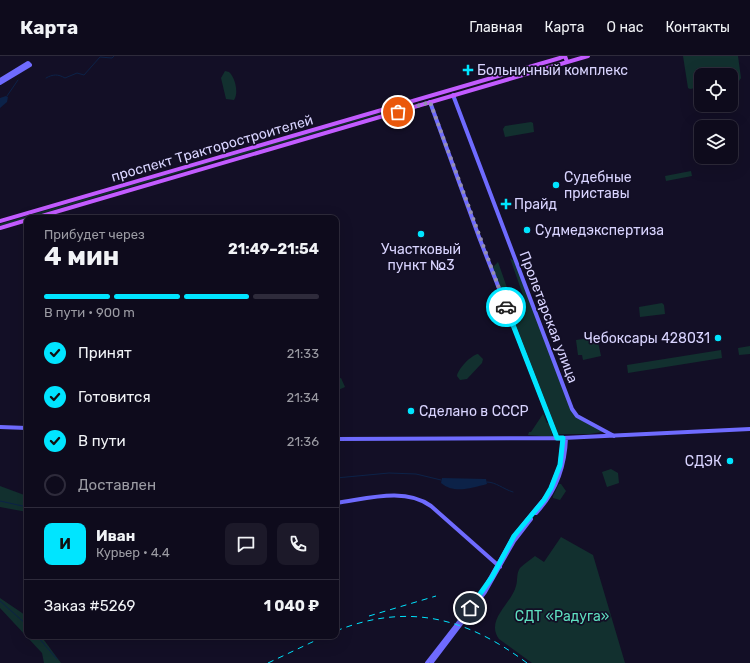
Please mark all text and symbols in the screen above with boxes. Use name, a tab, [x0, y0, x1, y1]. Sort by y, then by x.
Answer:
text: Карта	[20, 16, 78, 39]
text: Главная	[469, 19, 523, 36]
text: Карта	[545, 19, 585, 36]
text: О нас	[607, 19, 643, 36]
text: Контакты	[665, 19, 730, 36]
place label: Больничный комплекс	[477, 62, 628, 79]
marker: Больничный комплекс	[462, 64, 474, 76]
map controls	[694, 68, 738, 164]
button: locate	[694, 68, 738, 112]
pin	[381, 95, 415, 129]
icon: bag	[387, 101, 409, 123]
street label: проспект Тракторостроителей	[109, 111, 315, 185]
button: layers	[694, 120, 738, 164]
place label: Судебные приставы	[564, 169, 632, 202]
marker: Судебные приставы	[551, 180, 561, 190]
place label: Прайд	[514, 196, 557, 213]
marker: Прайд	[501, 199, 511, 209]
place label: Судмедэкспертиза	[535, 222, 664, 239]
marker: Судмедэкспертиза	[522, 225, 532, 235]
text: Прибудет через	[44, 227, 145, 242]
marker: Участковый пункт №3	[416, 229, 426, 239]
text: 21:49–21:54	[228, 240, 319, 258]
text: 4 мин	[44, 241, 119, 272]
place label: Участковый пункт №3	[381, 241, 461, 274]
street label: Пролетарская улица	[516, 249, 582, 385]
courier	[486, 287, 526, 327]
icon: car	[495, 296, 517, 318]
text: В пути · 900 m	[44, 305, 135, 320]
place label: Чебоксары 428031	[584, 330, 710, 347]
marker: Чебоксары 428031	[713, 333, 723, 343]
icon: check	[44, 342, 66, 364]
text: Принят	[78, 344, 132, 362]
text: 21:33	[287, 346, 319, 361]
icon: check	[44, 386, 66, 408]
text: Готовится	[78, 388, 151, 406]
text: 21:34	[287, 390, 319, 405]
place label: Сделано в СССР	[419, 403, 529, 420]
marker: Сделано в СССР	[406, 406, 416, 416]
icon: check	[44, 430, 66, 452]
text: В пути	[78, 432, 126, 450]
text: 21:36	[287, 434, 319, 449]
place label: СДЭК	[685, 453, 722, 470]
marker: СДЭК	[725, 456, 735, 466]
text: Доставлен	[78, 476, 156, 494]
button: chat	[225, 523, 267, 565]
button: phone	[277, 523, 319, 565]
text: Иван	[96, 527, 135, 545]
text: И	[59, 535, 71, 553]
text: Курьер · 4.4	[96, 545, 170, 560]
pin	[453, 591, 487, 625]
text: Заказ #5269	[44, 597, 135, 615]
text: 1 040 ₽	[264, 597, 319, 615]
icon: home	[459, 597, 481, 619]
park label: СДТ «Радуга»	[515, 608, 609, 625]

